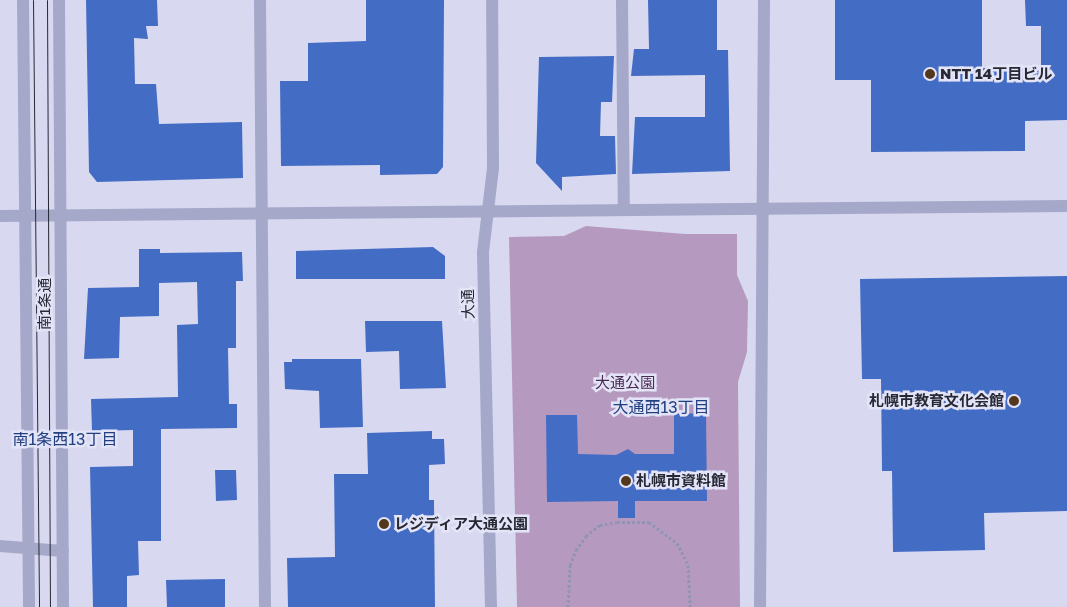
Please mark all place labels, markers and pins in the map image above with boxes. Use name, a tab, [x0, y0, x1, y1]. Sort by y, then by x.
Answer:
place label: NTT 14丁目ビル	[940, 65, 1052, 83]
marker: NTT 14丁目ビル	[924, 68, 936, 80]
place label: 札幌市教育文化会館	[869, 392, 1004, 410]
marker: 札幌市教育文化会館	[1008, 395, 1020, 407]
place label: 札幌市資料館	[636, 472, 726, 490]
marker: 札幌市資料館	[620, 475, 632, 487]
place label: レジディア大通公園	[394, 515, 529, 533]
marker: レジディア大通公園	[378, 518, 390, 530]

